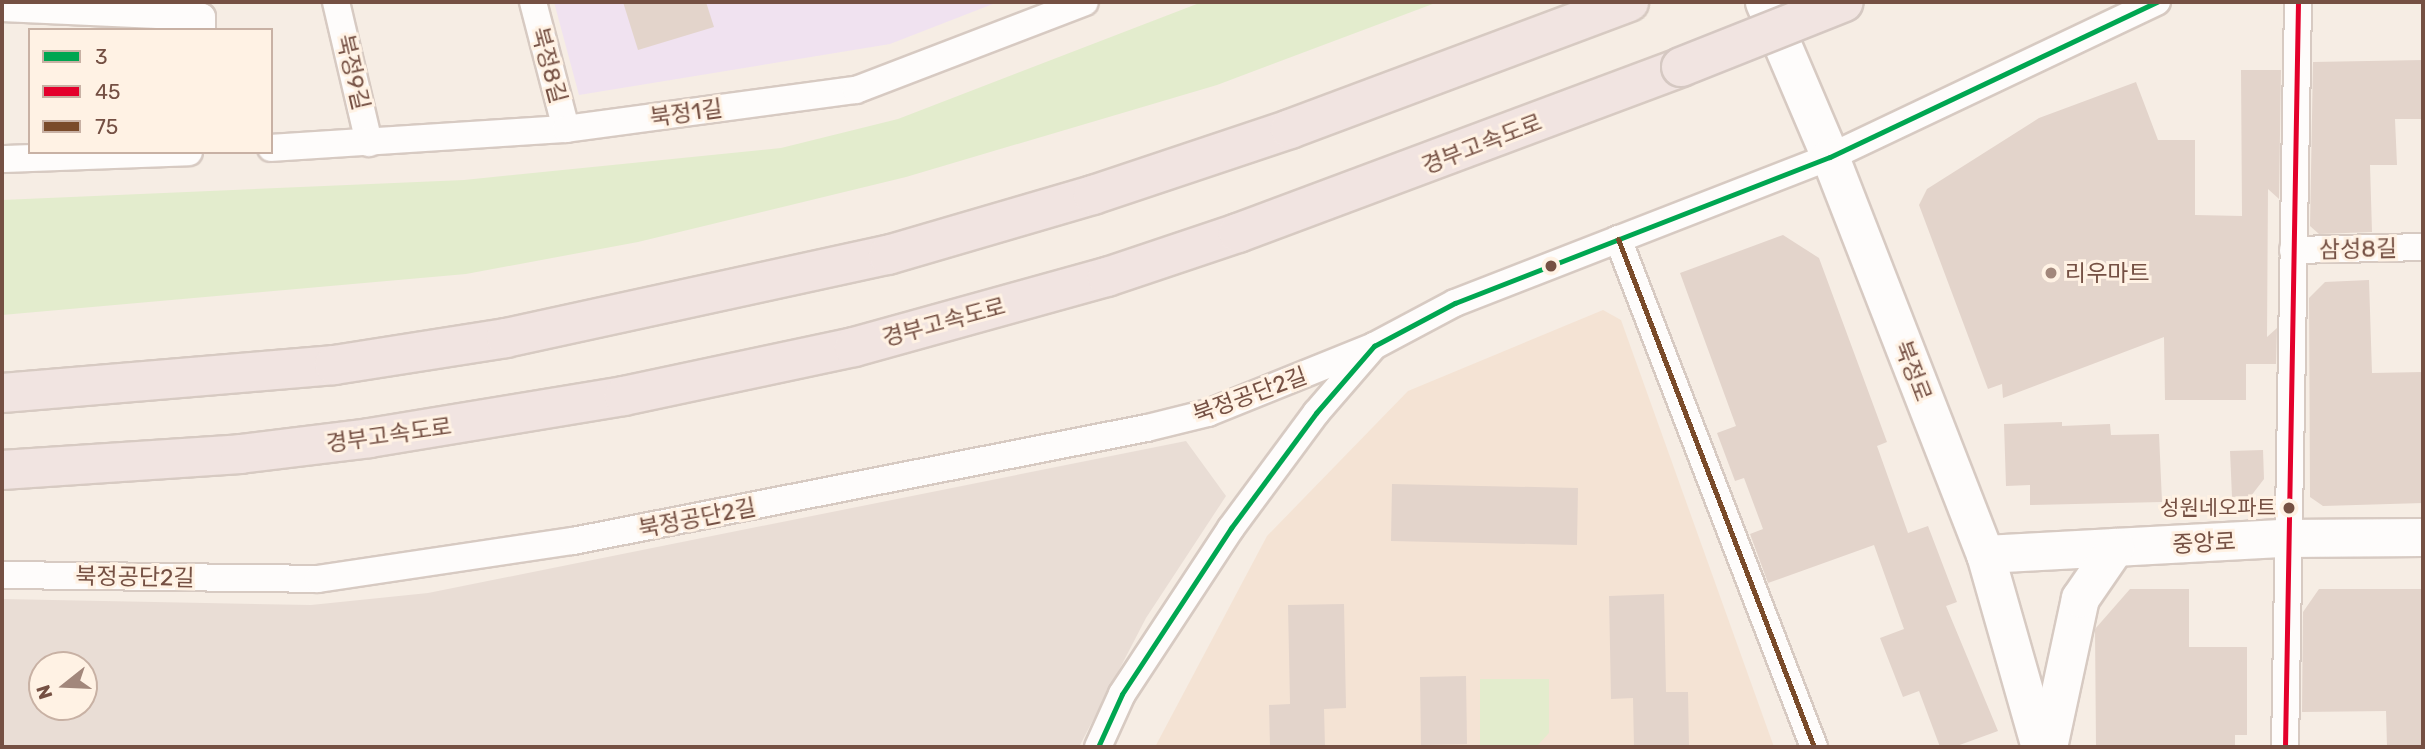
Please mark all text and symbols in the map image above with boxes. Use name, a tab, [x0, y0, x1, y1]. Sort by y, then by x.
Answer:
street label: 북정8길	[526, 24, 572, 106]
legend	[28, 28, 273, 154]
street label: 북정9길	[331, 31, 375, 113]
text: 3	[95, 44, 108, 69]
text: 45	[95, 79, 121, 104]
street label: 북정1길	[648, 94, 724, 132]
street label: 경부고속도로	[1418, 108, 1546, 180]
text: 75	[95, 114, 118, 139]
street label: 삼성8길	[2319, 235, 2397, 263]
unlabelled marker	[1544, 259, 1558, 273]
place label: 리우마트	[2065, 259, 2150, 287]
marker: 리우마트	[2043, 265, 2059, 281]
street label: 경부고속도로	[879, 292, 1009, 352]
street label: 북정로	[1889, 336, 1937, 406]
street label: 북정공단2길	[1189, 362, 1311, 428]
street label: 경부고속도로	[324, 412, 454, 458]
street label: 북정공단2길	[636, 493, 758, 543]
place label: 성원네오파트	[2160, 495, 2276, 521]
marker: 성원네오파트	[2282, 501, 2296, 515]
street label: 중앙로	[2172, 528, 2236, 558]
street label: 북정공단2길	[75, 562, 195, 592]
north arrow	[28, 651, 98, 721]
text: N	[31, 682, 58, 702]

